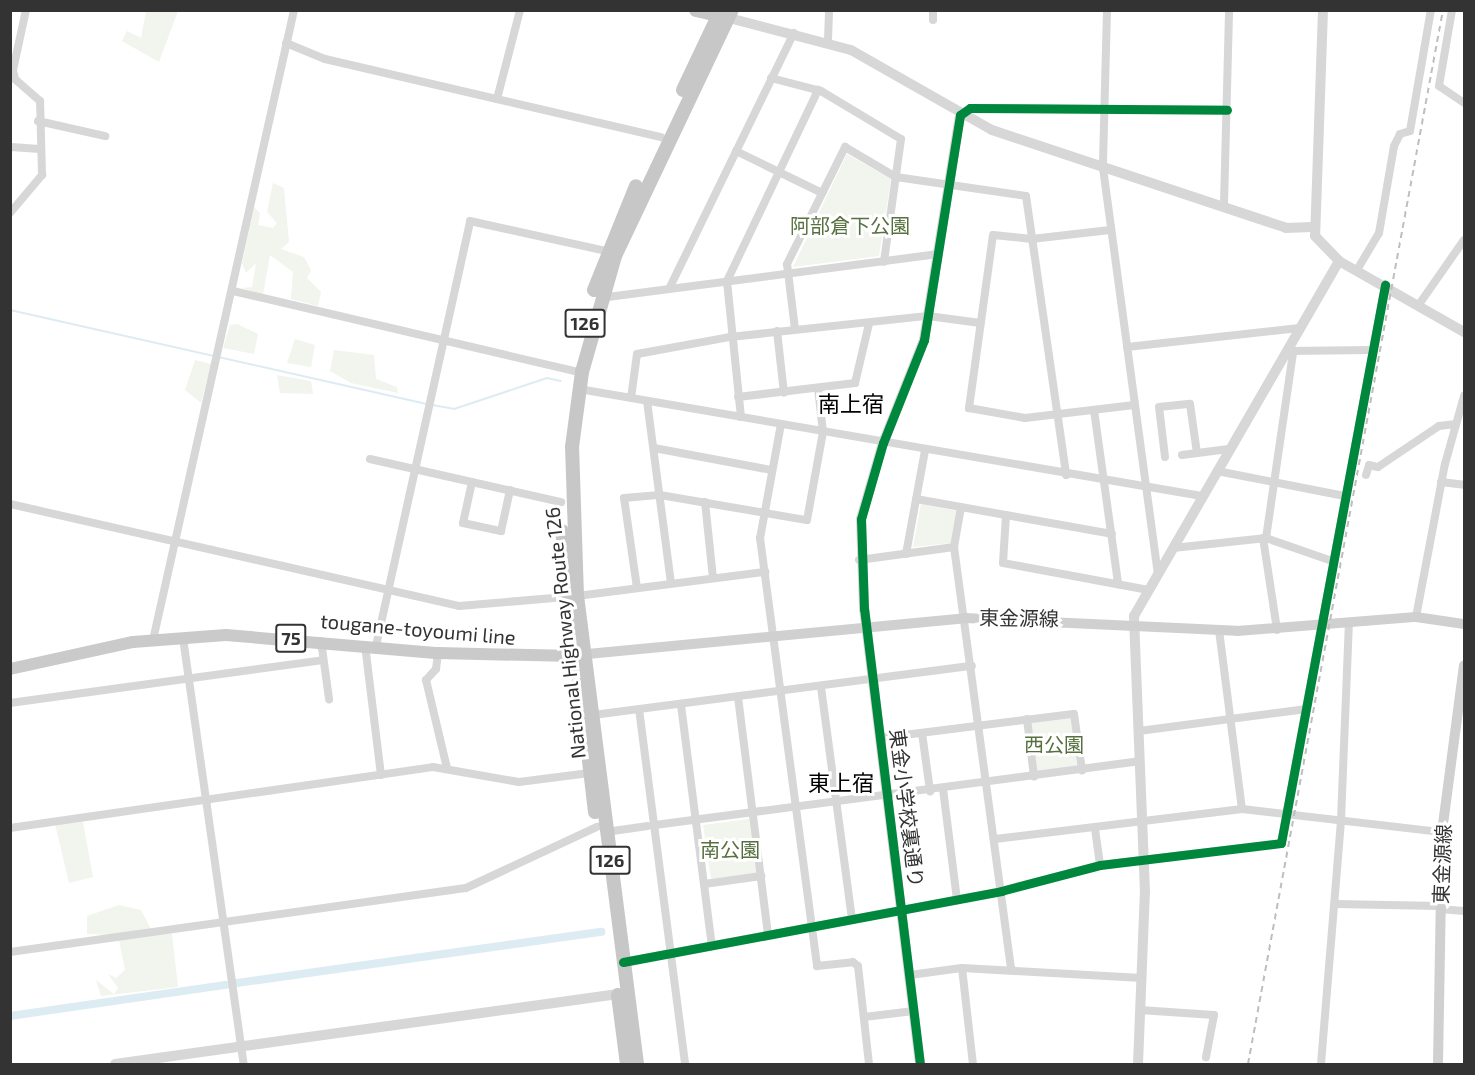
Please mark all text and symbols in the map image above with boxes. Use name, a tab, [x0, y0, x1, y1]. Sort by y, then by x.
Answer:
park label: 阿部倉下公園	[790, 213, 910, 237]
road number: 126	[564, 308, 606, 338]
district label: 南上宿	[818, 391, 884, 417]
street label: National Highway Route 126	[540, 505, 590, 761]
street label: 東金源線	[979, 605, 1059, 631]
street label: tougane-toyoumi line	[319, 609, 517, 649]
road number: 75	[274, 623, 308, 653]
street label: 東金小学校裏通り	[885, 727, 929, 889]
park label: 西公園	[1024, 732, 1084, 756]
district label: 東上宿	[808, 770, 874, 796]
street label: 東金源線	[1429, 824, 1455, 904]
park label: 南公園	[700, 837, 760, 861]
road number: 126	[589, 845, 631, 875]

